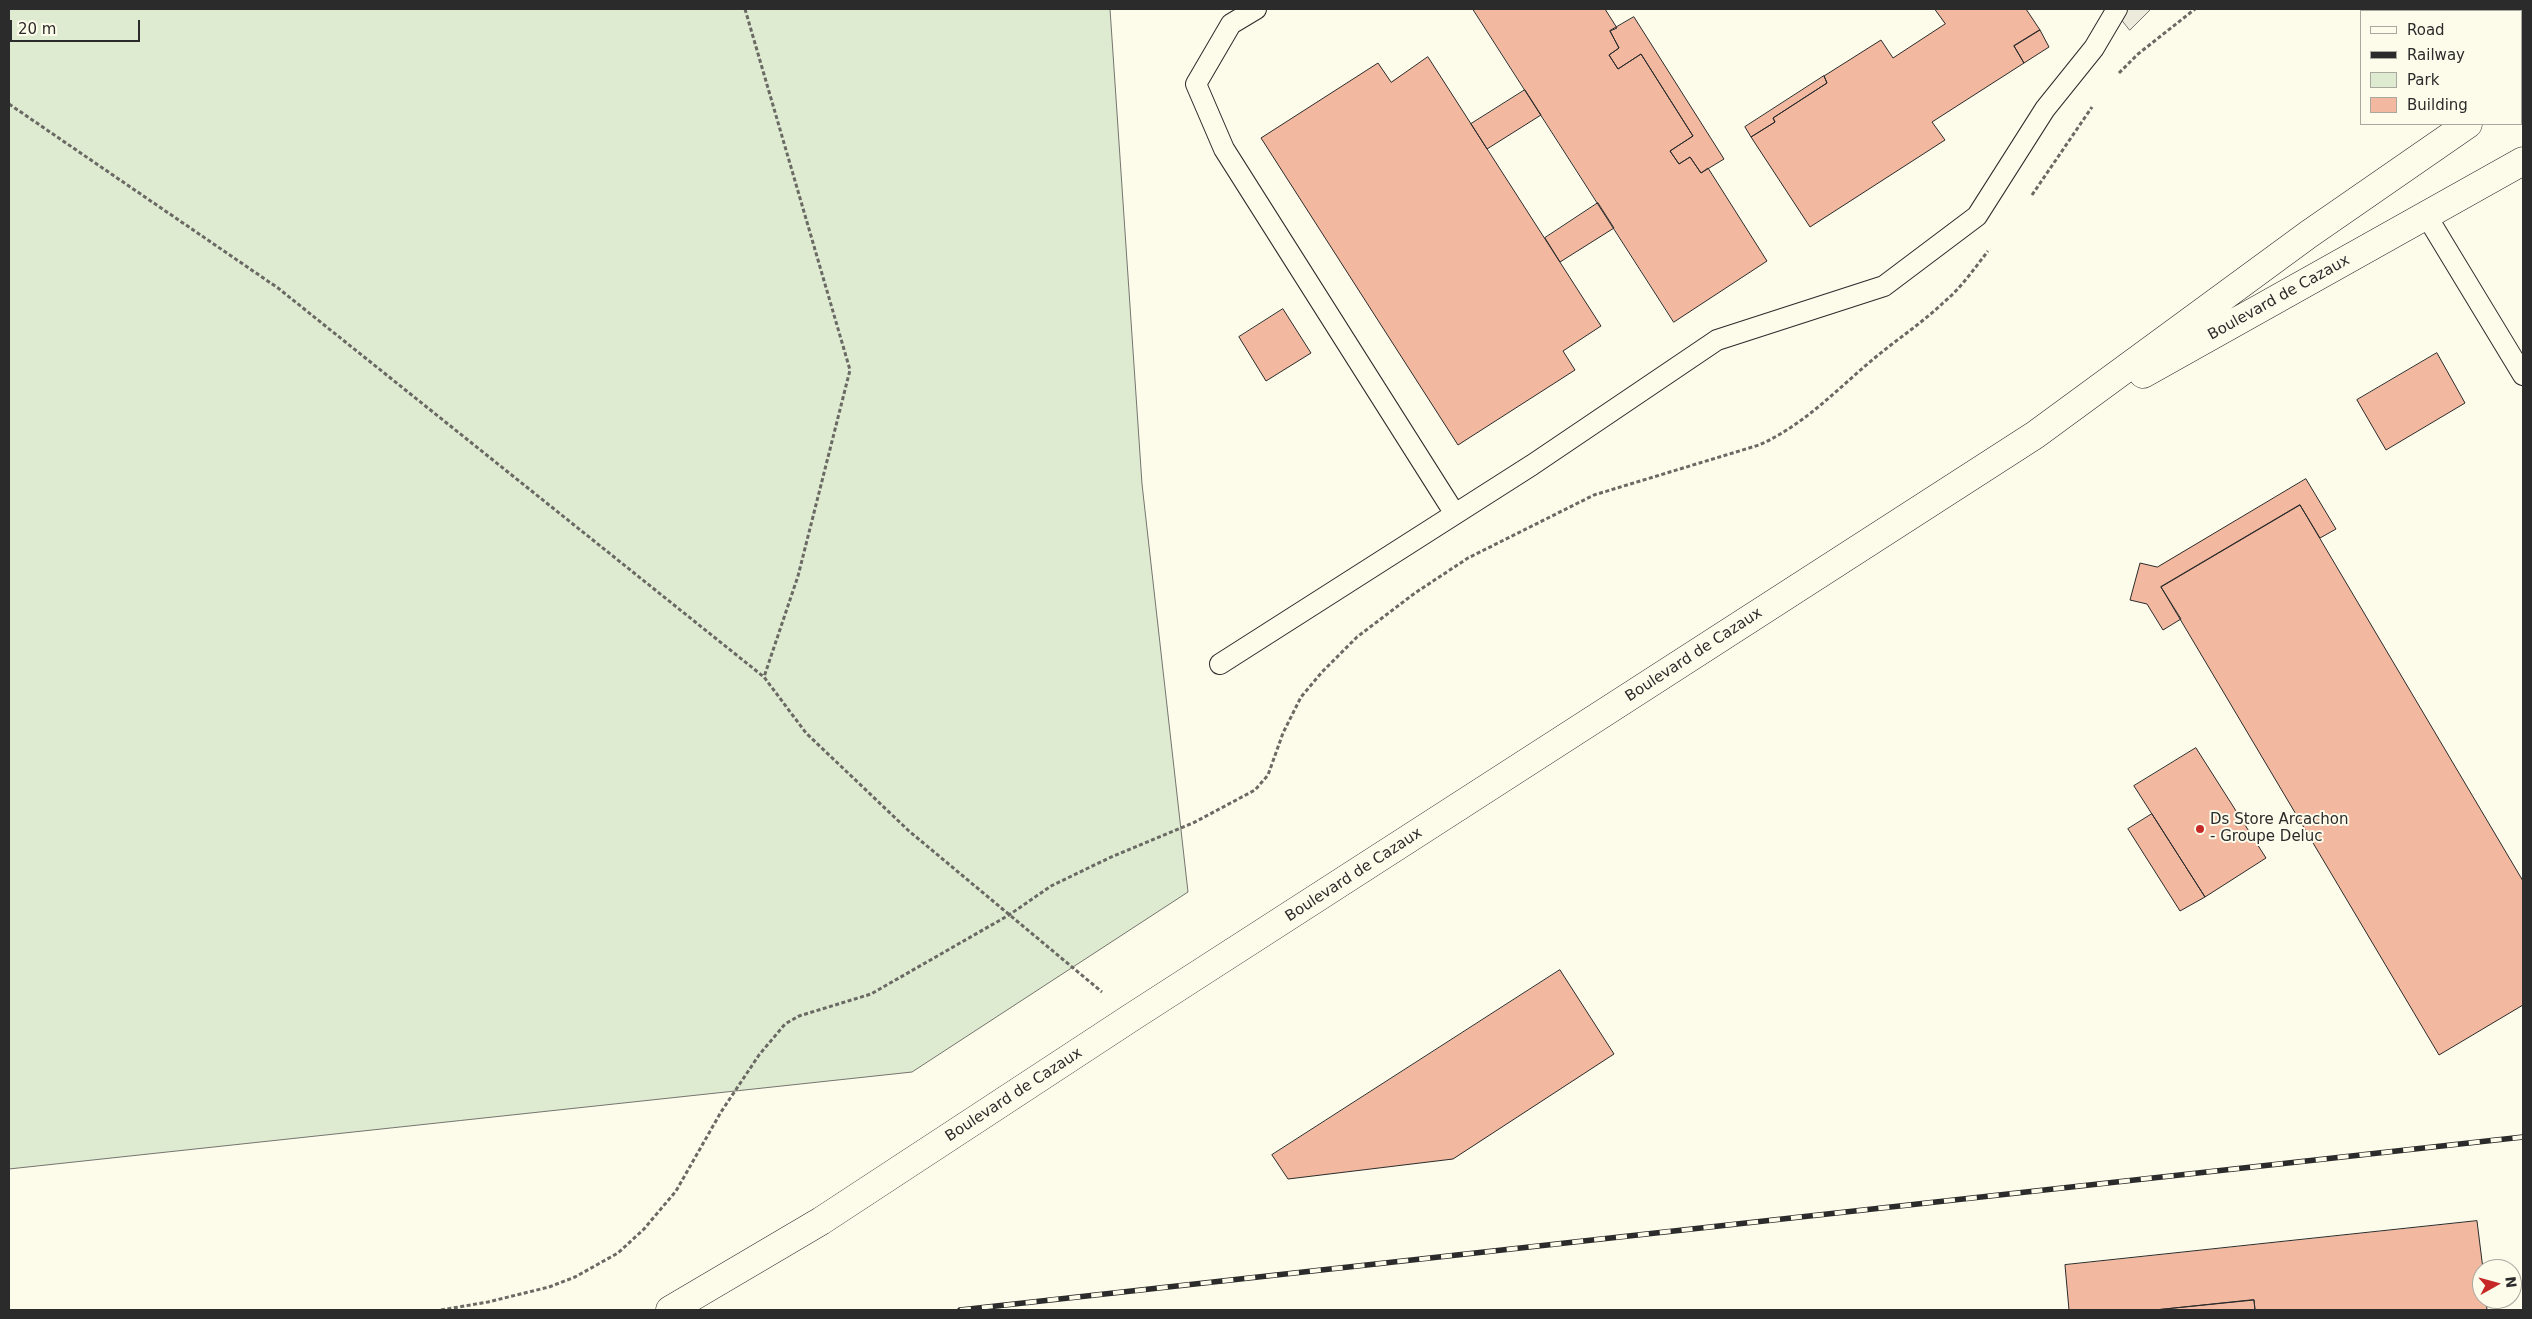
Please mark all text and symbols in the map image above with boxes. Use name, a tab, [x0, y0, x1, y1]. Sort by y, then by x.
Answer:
scale bar	[12, 10, 142, 42]
legend	[2360, 10, 2522, 125]
text: 20 m	[18, 20, 56, 38]
text: Road	[2407, 21, 2445, 39]
text: Railway	[2407, 46, 2465, 64]
text: Park	[2407, 71, 2439, 89]
text: Building	[2407, 96, 2468, 114]
street label: Boulevard de Cazaux	[2205, 252, 2353, 344]
street label: Boulevard de Cazaux	[1622, 604, 1766, 706]
place label: Ds Store Arcachon - Groupe Deluc	[2210, 811, 2349, 846]
marker: Ds Store Arcachon - Groupe Deluc	[2194, 823, 2206, 835]
street label: Boulevard de Cazaux	[1282, 824, 1426, 926]
street label: Boulevard de Cazaux	[942, 1044, 1086, 1146]
north arrow	[2472, 1259, 2522, 1309]
text: N	[2502, 1276, 2520, 1289]

